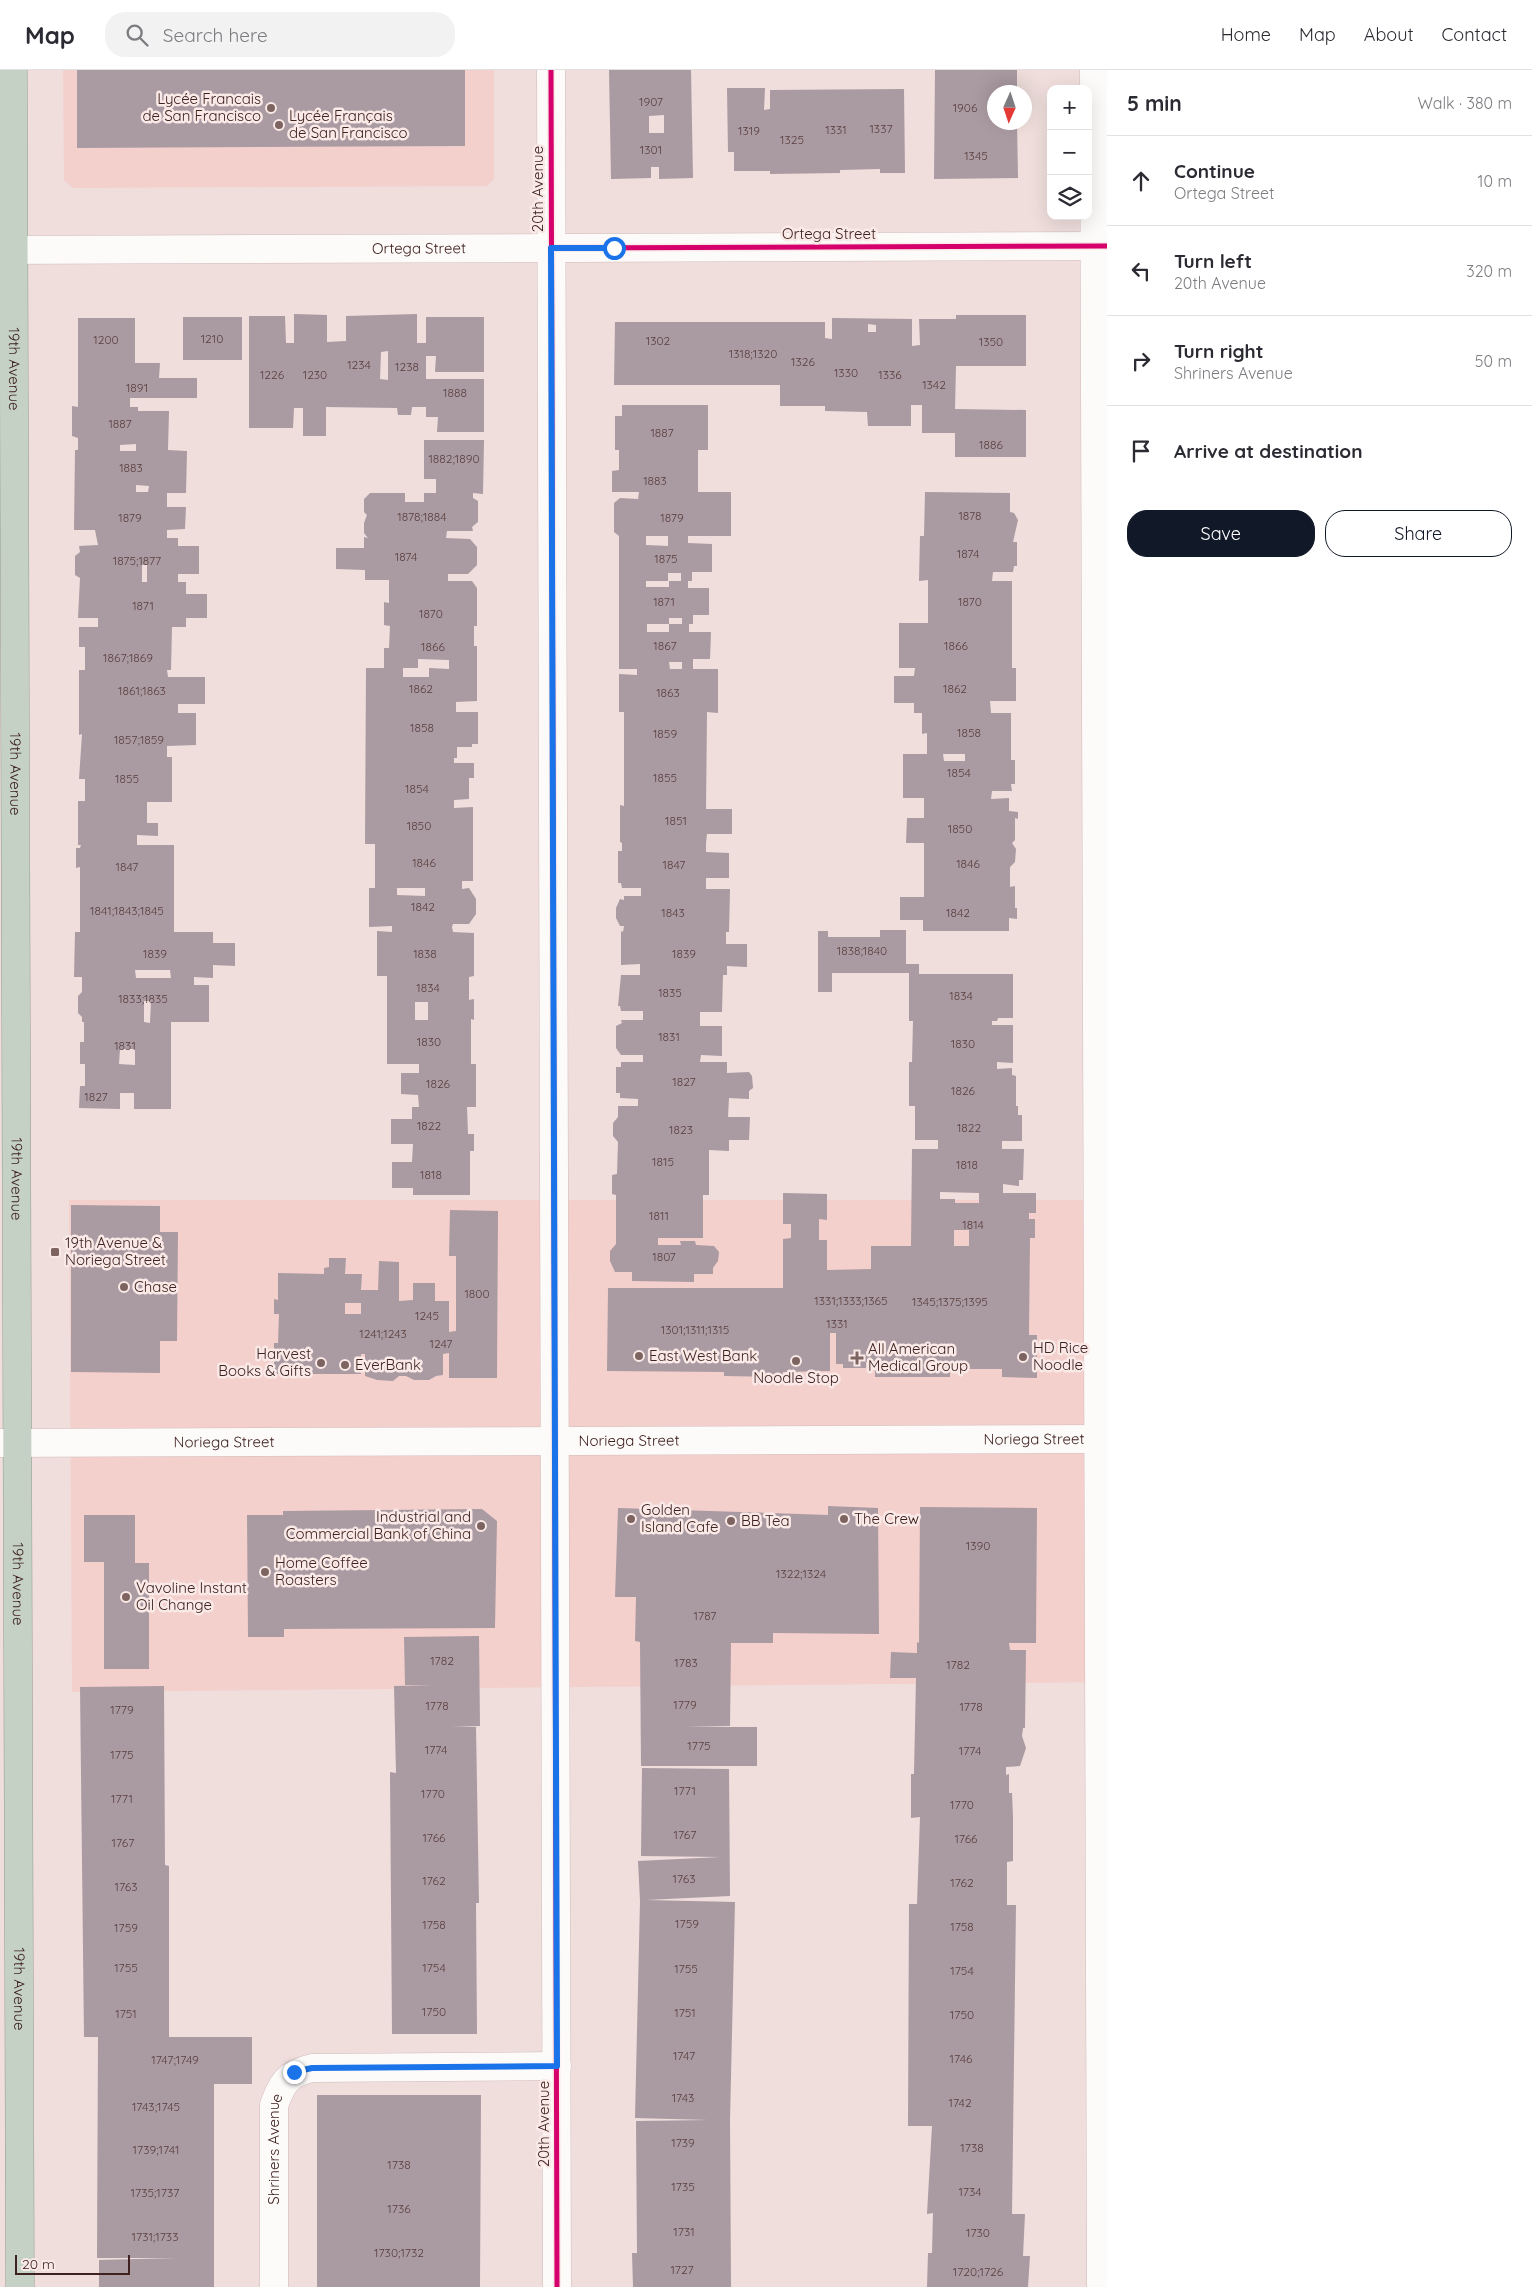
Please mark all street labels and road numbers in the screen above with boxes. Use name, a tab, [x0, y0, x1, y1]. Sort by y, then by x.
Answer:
street label: 20th Avenue	[528, 146, 547, 232]
street label: Ortega Street	[782, 224, 876, 243]
street label: Ortega Street	[372, 238, 466, 258]
street label: 19th Avenue	[5, 327, 24, 411]
street label: 19th Avenue	[6, 732, 25, 816]
street label: 19th Avenue	[7, 1137, 27, 1221]
street label: Noriega Street	[983, 1429, 1084, 1448]
street label: Noriega Street	[578, 1431, 679, 1450]
street label: Noriega Street	[173, 1432, 274, 1451]
street label: 19th Avenue	[9, 1542, 28, 1626]
street label: 19th Avenue	[10, 1947, 29, 2031]
street label: 20th Avenue	[534, 2081, 553, 2167]
street label: Shriners Avenue	[264, 2090, 287, 2205]

